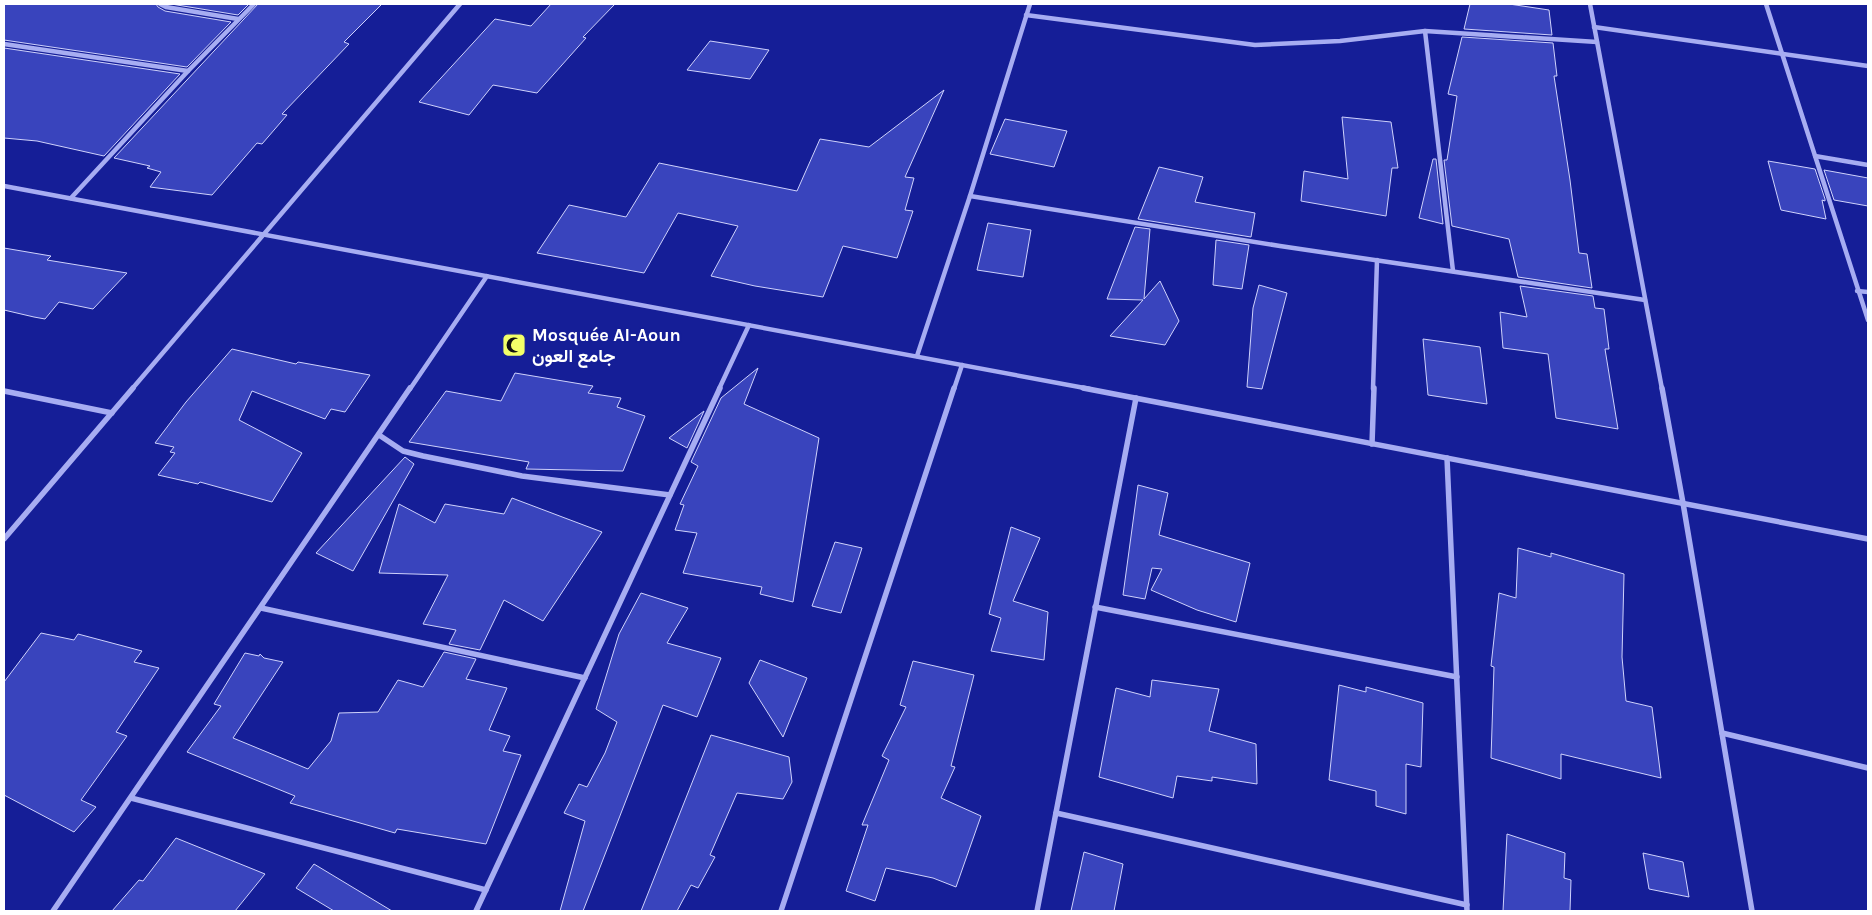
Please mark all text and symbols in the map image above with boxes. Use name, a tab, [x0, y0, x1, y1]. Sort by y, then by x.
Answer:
place label: Mosquée Al-Aoun جامع العون	[532, 324, 681, 368]
mosque icon: Mosquée Al-Aoun جامع العون	[501, 332, 527, 358]

